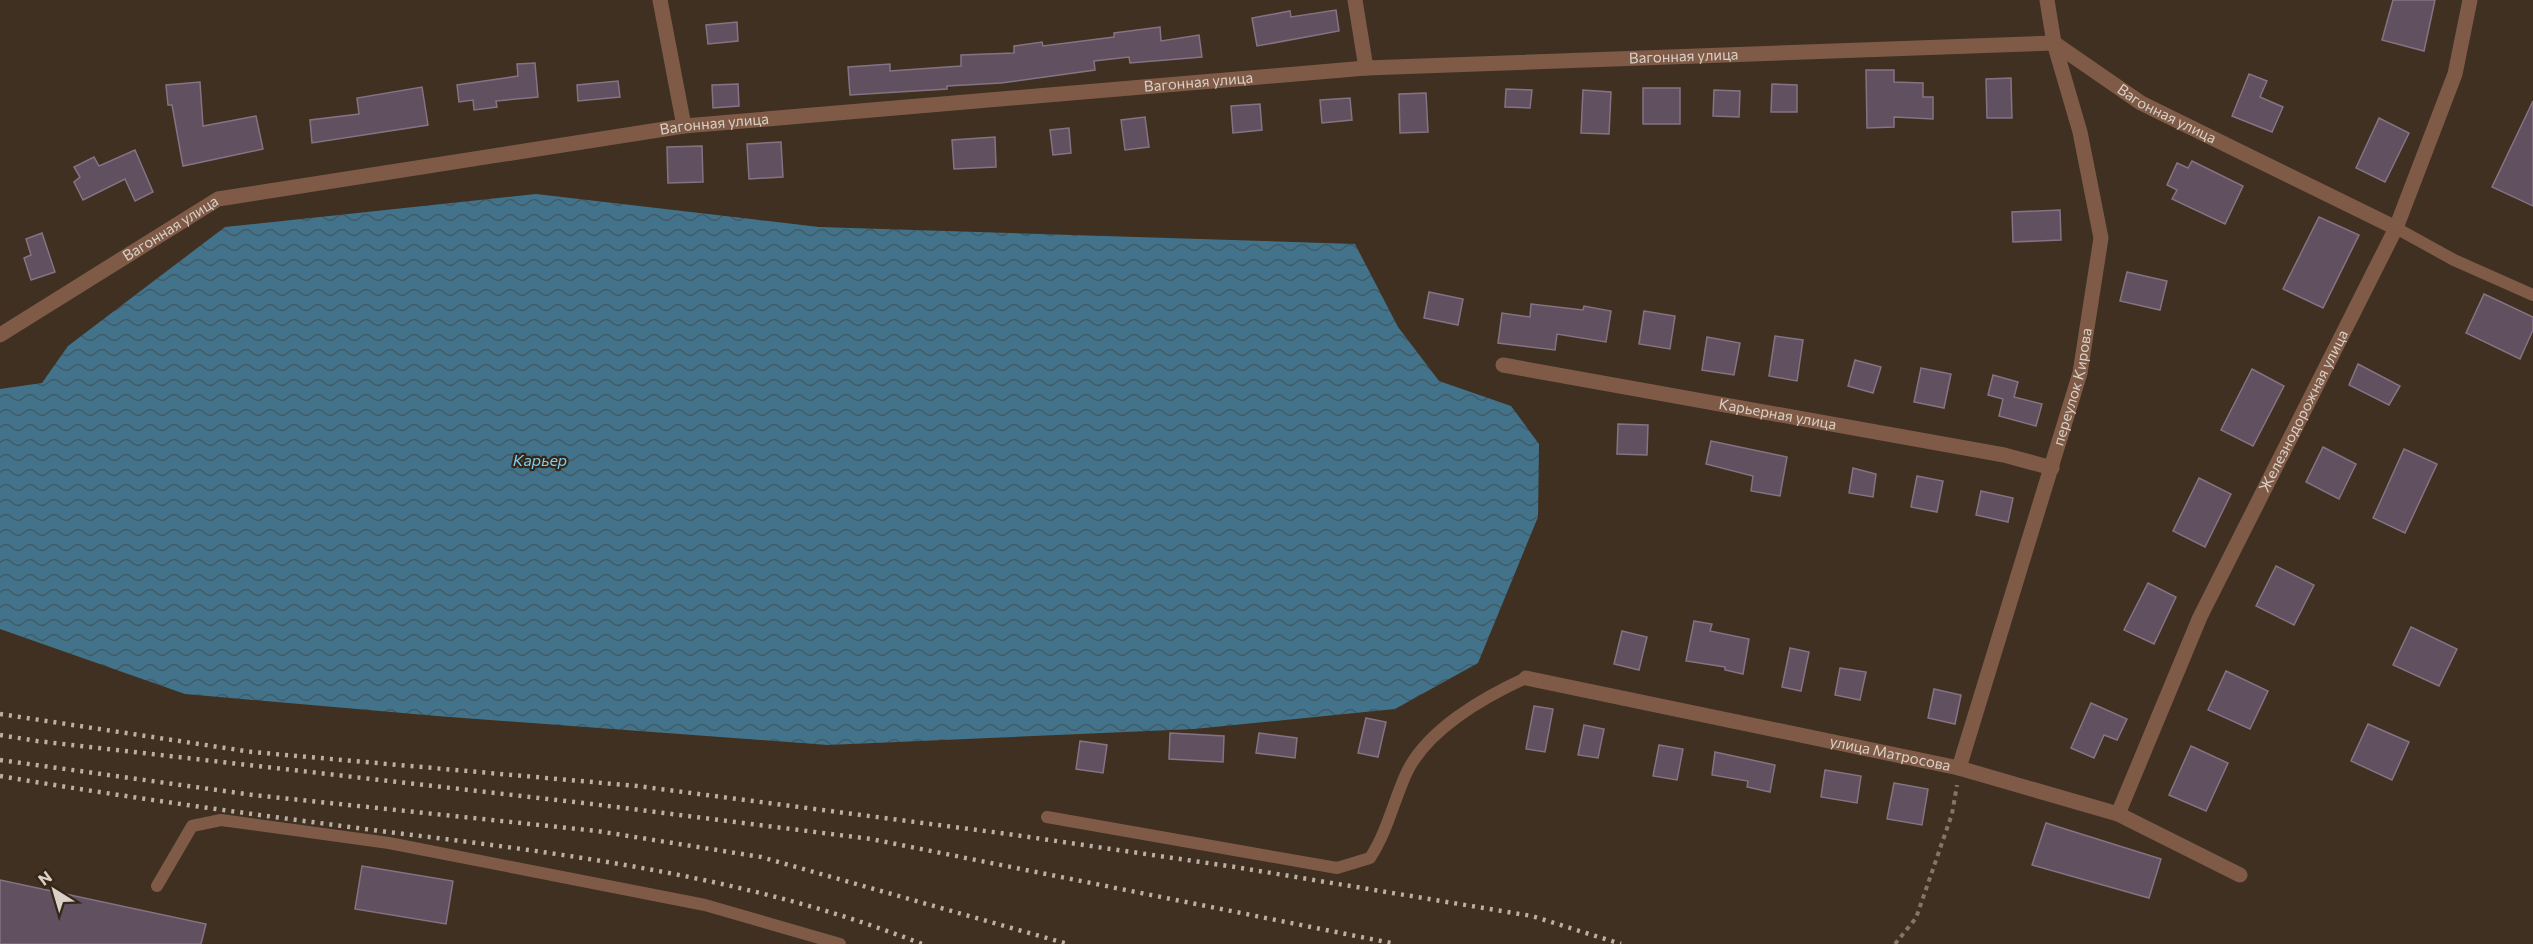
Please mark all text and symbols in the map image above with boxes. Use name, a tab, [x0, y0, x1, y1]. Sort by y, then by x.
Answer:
street label: Вагонная улица	[1629, 44, 1739, 66]
street label: Вагонная улица	[1143, 68, 1254, 95]
street label: Вагонная улица	[2114, 79, 2220, 147]
street label: Вагонная улица	[658, 109, 770, 138]
street label: Вагонная улица	[119, 191, 221, 264]
street label: Железнодорожная улица	[2254, 326, 2351, 495]
street label: переулок Кирова	[2048, 327, 2095, 448]
street label: Карьерная улица	[1718, 394, 1838, 433]
water label: Карьер	[513, 450, 567, 469]
street label: улица Матросова	[1828, 731, 1952, 774]
north arrow	[24, 860, 84, 920]
text: N	[34, 866, 55, 889]

